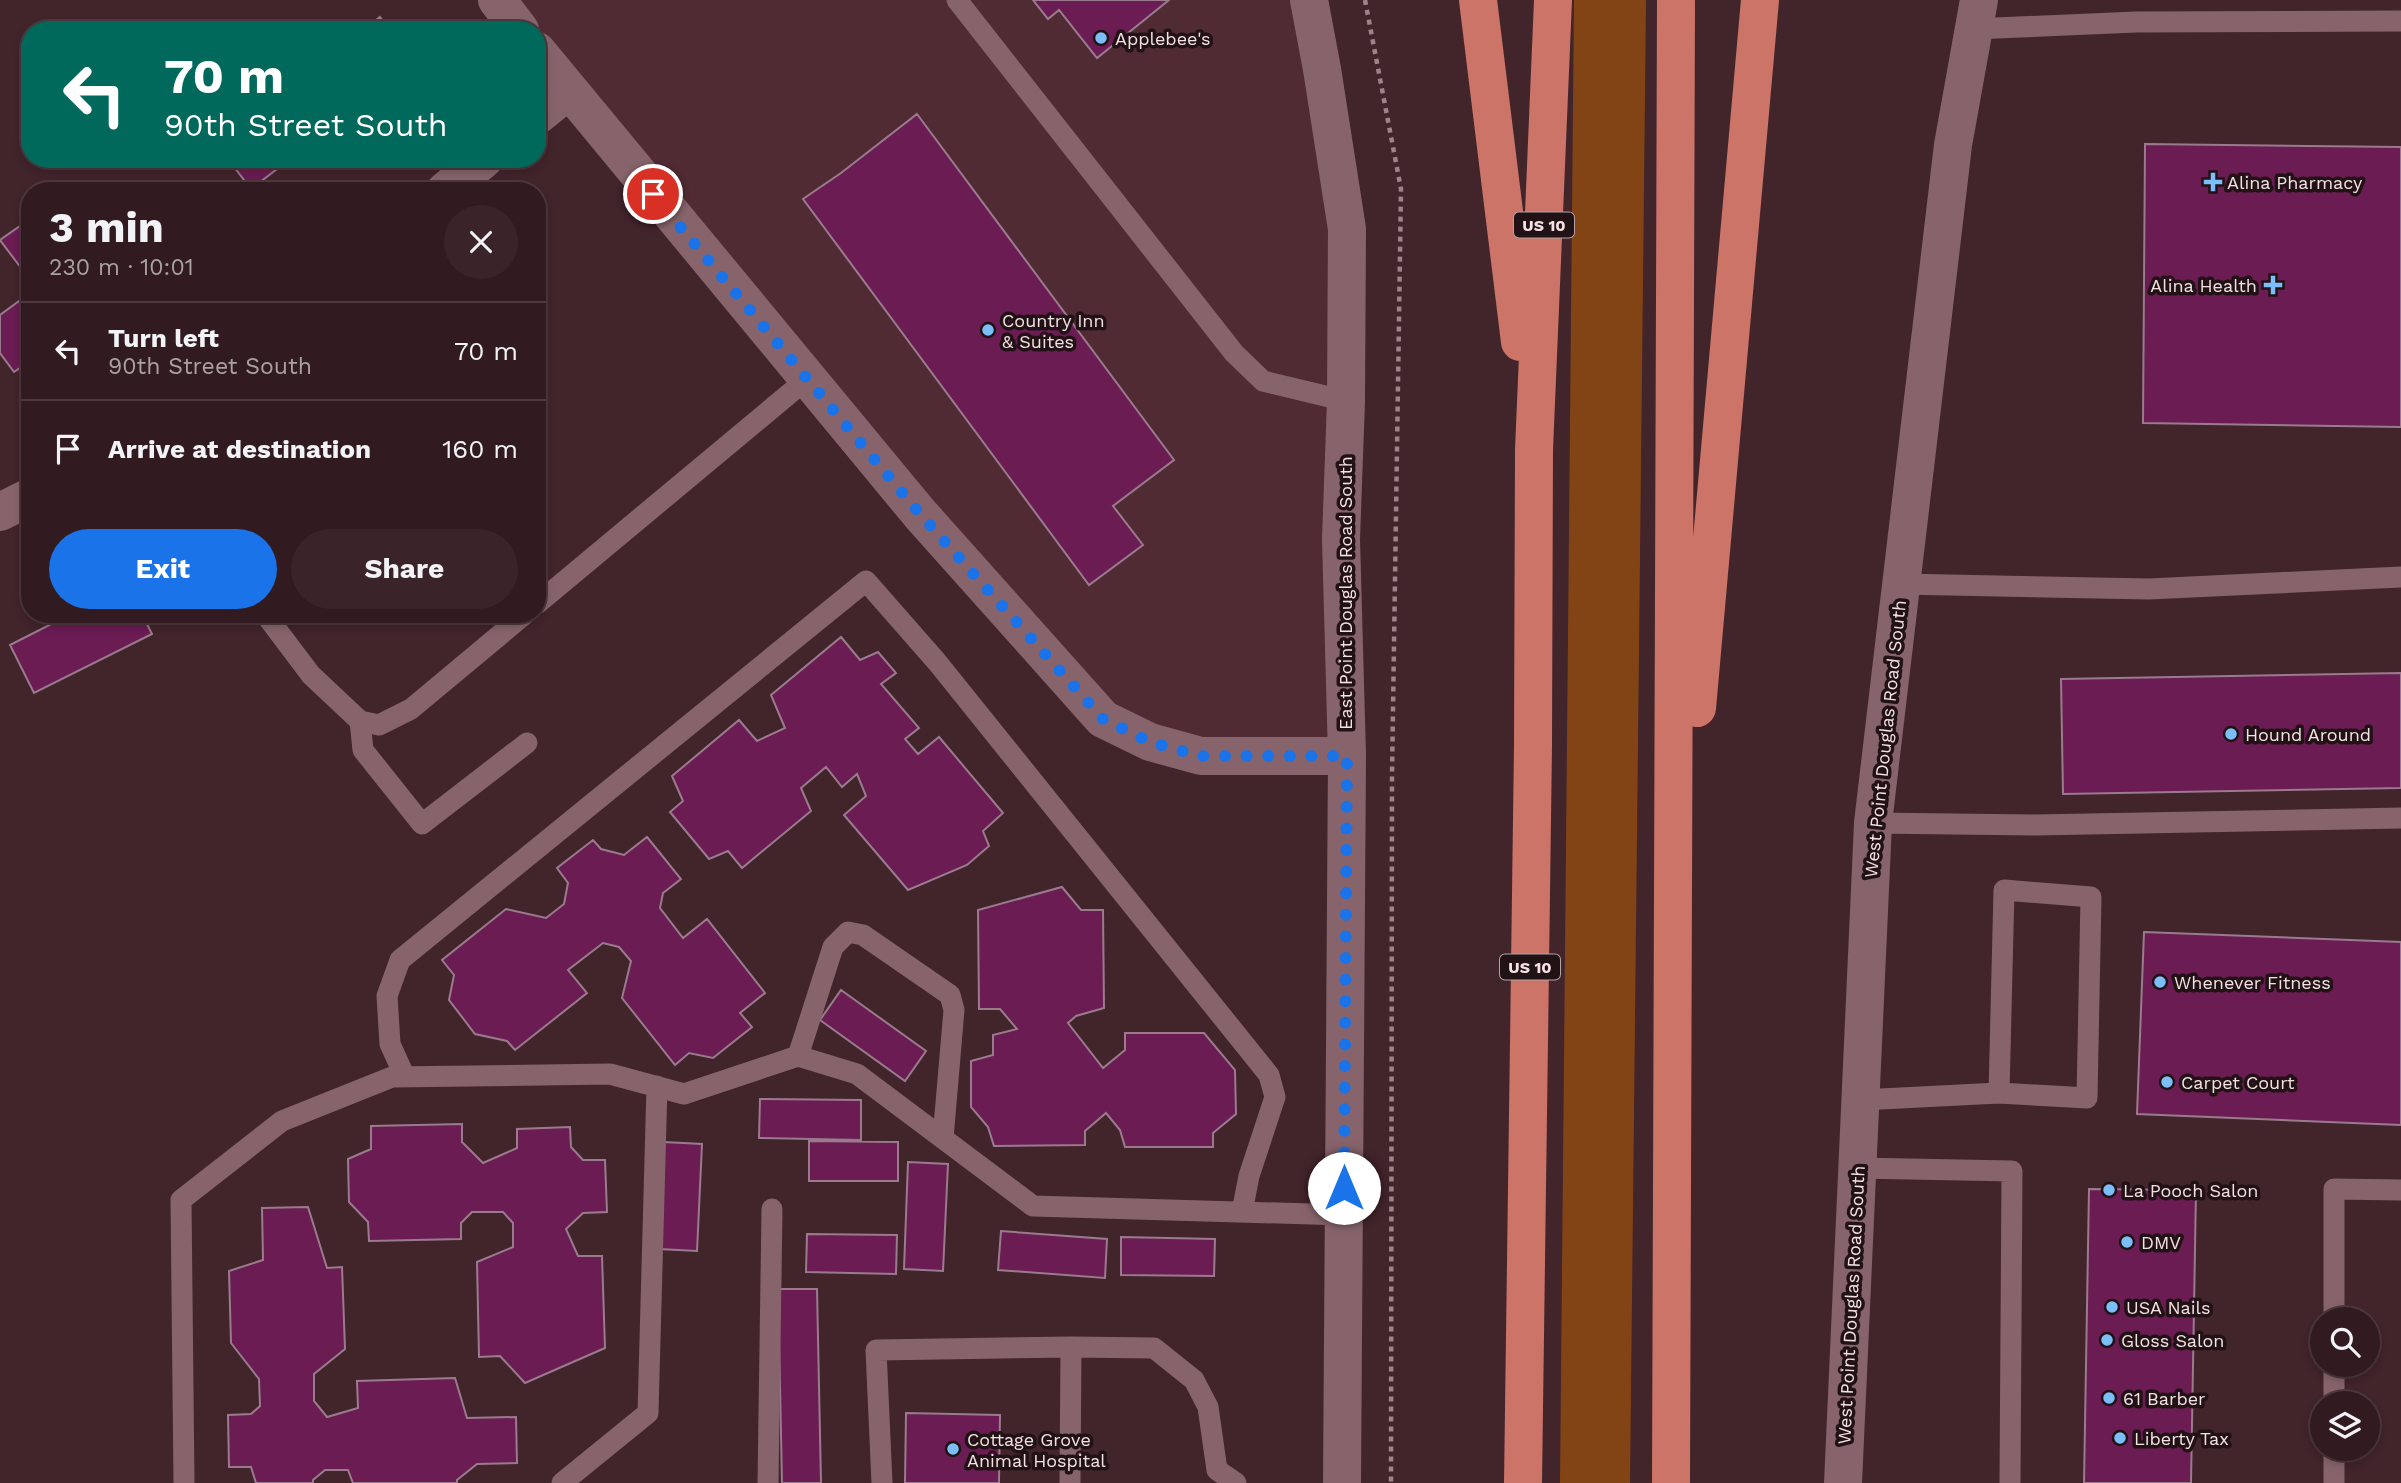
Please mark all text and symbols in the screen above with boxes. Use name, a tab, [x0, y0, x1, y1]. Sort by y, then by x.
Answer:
place label: Applebee's	[1115, 28, 1211, 49]
marker: Applebee's	[1093, 30, 1109, 46]
text: 70 m	[164, 47, 284, 105]
icon: left	[49, 49, 140, 140]
text: 90th Street South	[164, 106, 448, 144]
pin	[623, 164, 683, 224]
place label: Alina Pharmacy	[2227, 172, 2363, 193]
marker: Alina Pharmacy	[2205, 174, 2221, 190]
icon: arrive	[634, 175, 672, 213]
text: 3 min	[49, 203, 164, 252]
button: close	[444, 205, 518, 279]
road number: US 10	[1514, 213, 1574, 238]
text: 230 m · 10:01	[49, 254, 194, 281]
place label: Alina Health	[2150, 275, 2257, 296]
marker: Alina Health	[2263, 275, 2283, 295]
place label: Country Inn & Suites	[1002, 310, 1105, 352]
marker: Country Inn & Suites	[980, 322, 996, 338]
text: Turn left	[108, 323, 219, 353]
icon: left	[49, 332, 87, 370]
text: 70 m	[454, 336, 518, 366]
text: 90th Street South	[108, 353, 312, 380]
icon: arrive	[49, 430, 87, 468]
text: Arrive at destination	[108, 434, 371, 464]
text: 160 m	[442, 434, 518, 464]
street label: East Point Douglas Road South	[1335, 456, 1356, 730]
button: Exit	[49, 529, 277, 609]
button: Share	[291, 529, 518, 609]
street label: West Point Douglas Road South	[1860, 599, 1910, 879]
place label: Hound Around	[2245, 724, 2371, 745]
marker: Hound Around	[2223, 726, 2239, 742]
road number: US 10	[1500, 954, 1560, 979]
place label: Whenever Fitness	[2174, 972, 2331, 993]
marker: Whenever Fitness	[2152, 974, 2168, 990]
place label: Carpet Court	[2181, 1072, 2295, 1093]
marker: Carpet Court	[2159, 1074, 2175, 1090]
position arrow	[1307, 1151, 1381, 1225]
street label: West Point Douglas Road South	[1833, 1165, 1869, 1445]
place label: La Pooch Salon	[2123, 1180, 2258, 1201]
marker: La Pooch Salon	[2101, 1182, 2117, 1198]
place label: DMV	[2141, 1232, 2181, 1253]
marker: DMV	[2119, 1234, 2135, 1250]
place label: USA Nails	[2126, 1297, 2211, 1318]
marker: USA Nails	[2104, 1299, 2120, 1315]
map controls	[2310, 1307, 2380, 1461]
button: search	[2310, 1307, 2380, 1377]
place label: Gloss Salon	[2121, 1330, 2224, 1351]
marker: Gloss Salon	[2099, 1332, 2115, 1348]
place label: 61 Barber	[2123, 1388, 2205, 1409]
marker: 61 Barber	[2101, 1390, 2117, 1406]
button: layers	[2310, 1391, 2380, 1461]
place label: Liberty Tax	[2134, 1428, 2229, 1449]
place label: Cottage Grove Animal Hospital	[967, 1429, 1106, 1471]
marker: Liberty Tax	[2112, 1430, 2128, 1446]
marker: Cottage Grove Animal Hospital	[945, 1441, 961, 1457]

